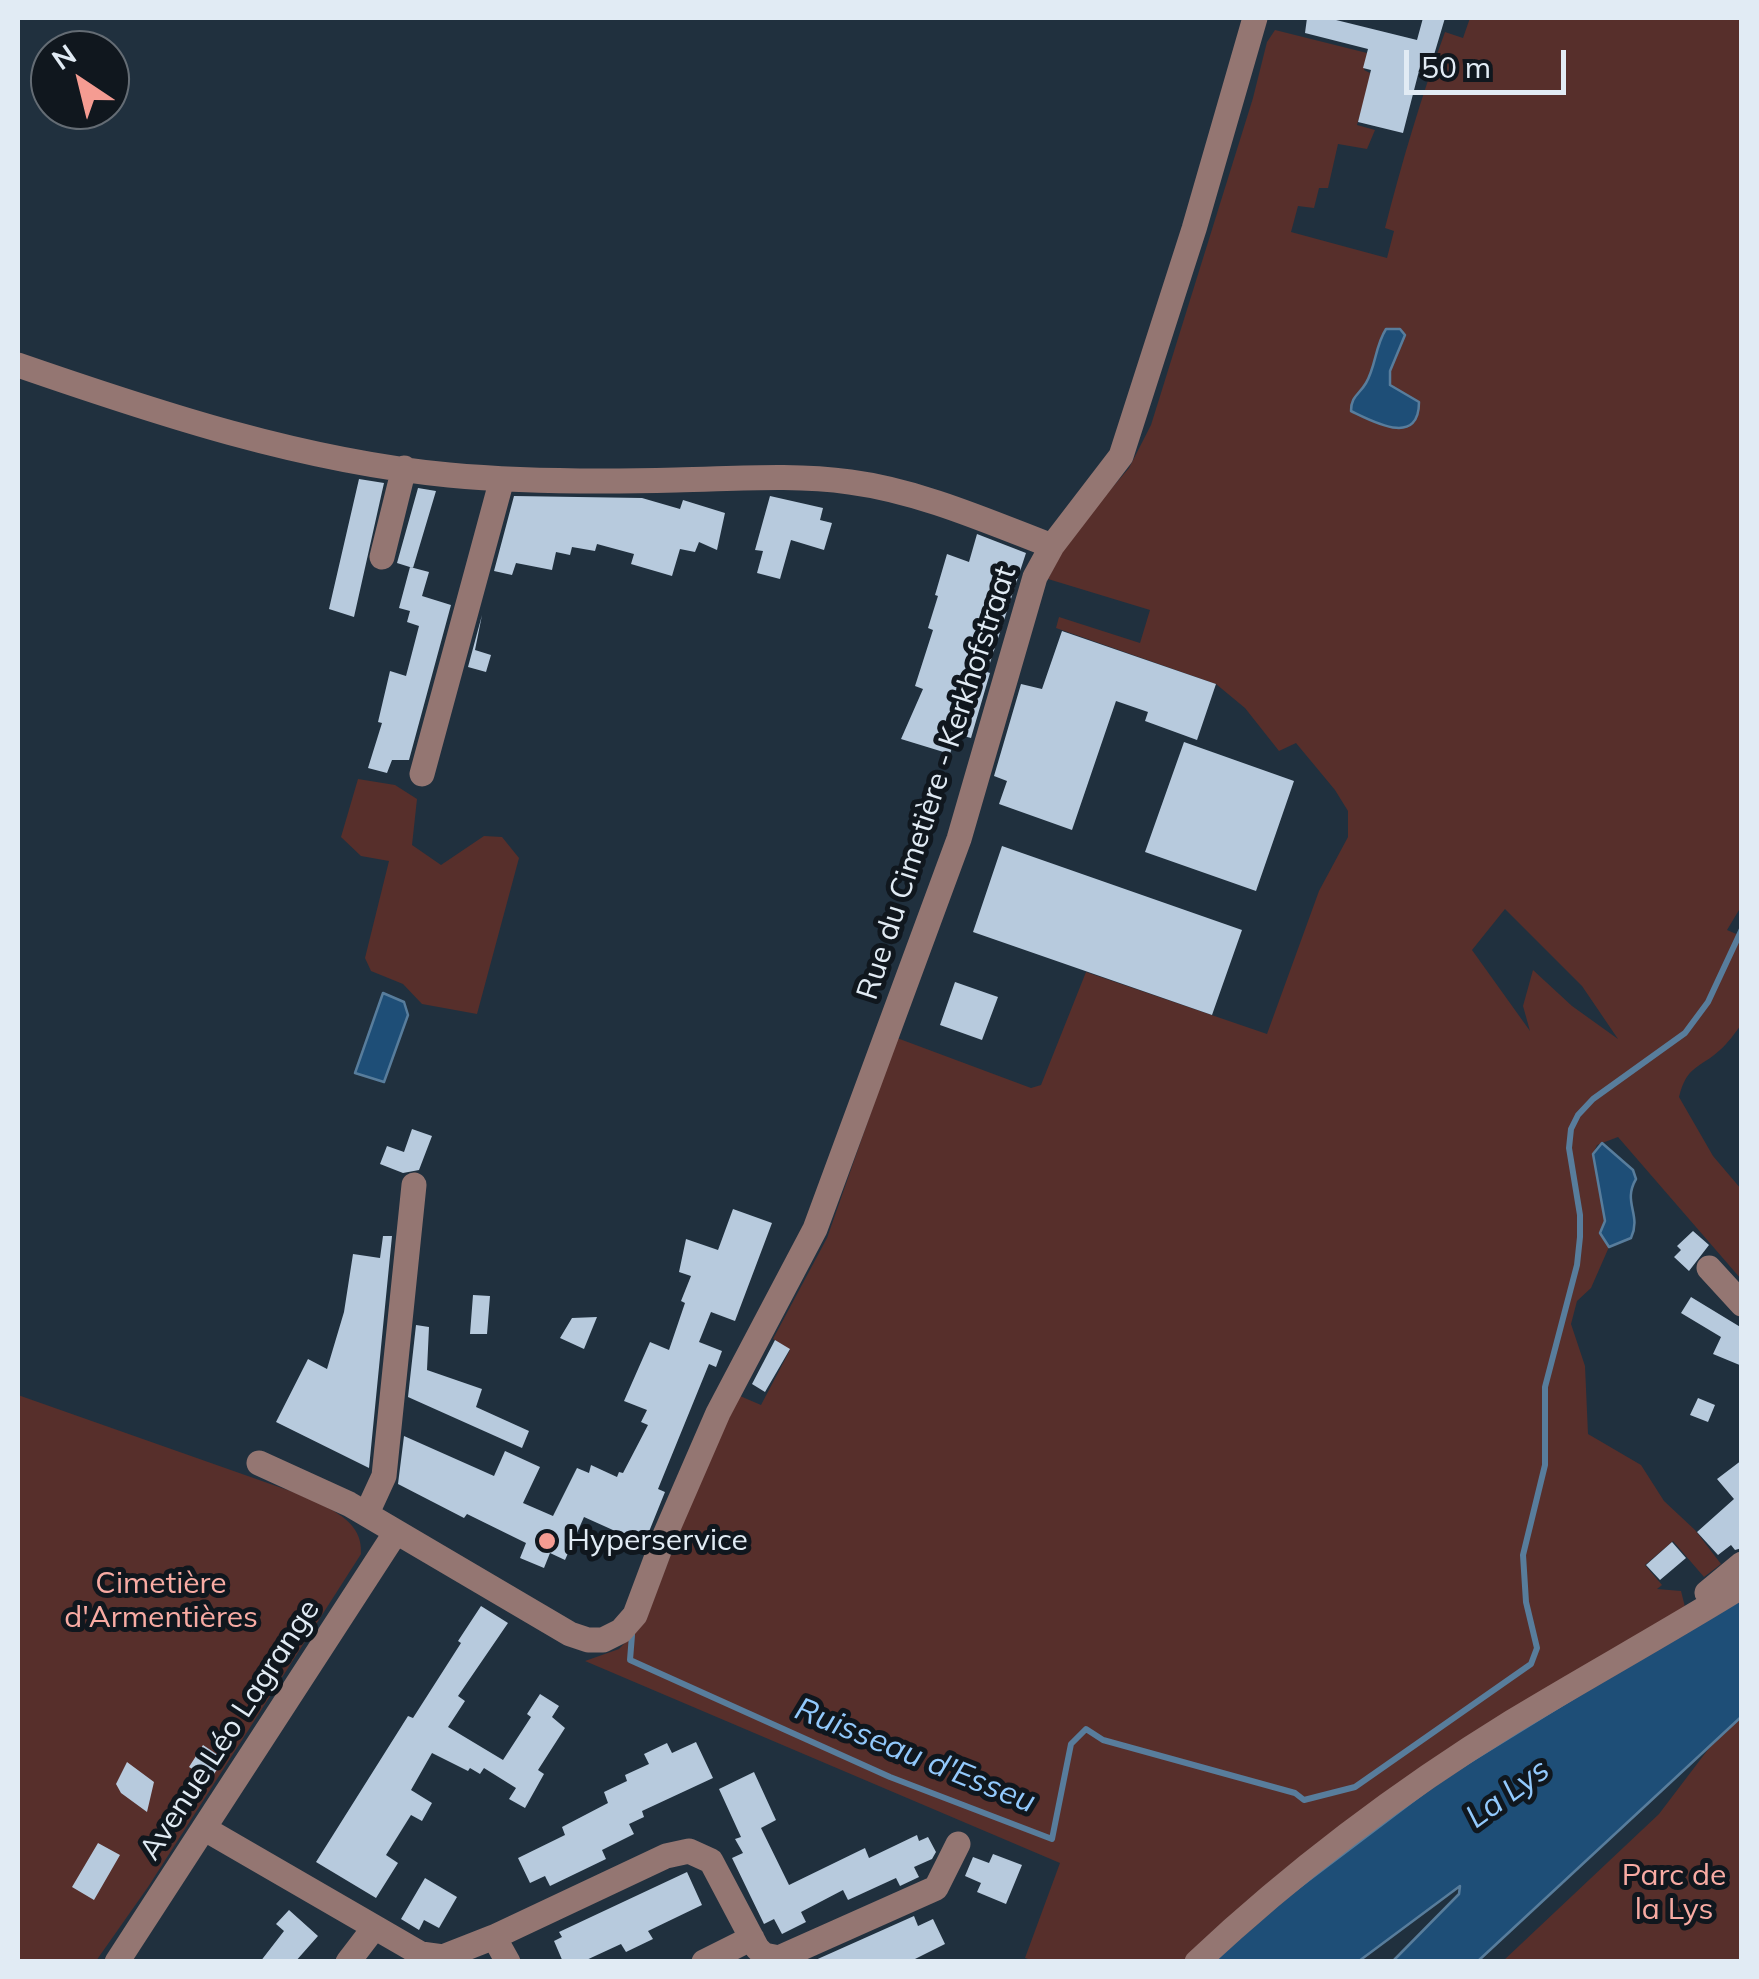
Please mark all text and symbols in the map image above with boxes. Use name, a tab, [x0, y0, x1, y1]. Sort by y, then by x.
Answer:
north arrow	[30, 30, 130, 130]
scale bar	[1409, 30, 1572, 92]
text: N	[45, 36, 82, 77]
text: 50 m	[1421, 48, 1491, 86]
street label: Rue du Cimetière - Kerkhofstraat	[850, 562, 1024, 1004]
place label: Hyperservice	[567, 1523, 748, 1559]
marker: Hyperservice	[536, 1530, 558, 1552]
park label: Cimetière d'Armentières	[64, 1566, 258, 1636]
street label: Avenue Léo Lagrange	[132, 1593, 328, 1867]
water label: Ruisseau d'Esseu	[789, 1690, 1041, 1822]
water label: La Lys	[1459, 1751, 1557, 1837]
park label: Parc de la Lys	[1622, 1858, 1726, 1928]

